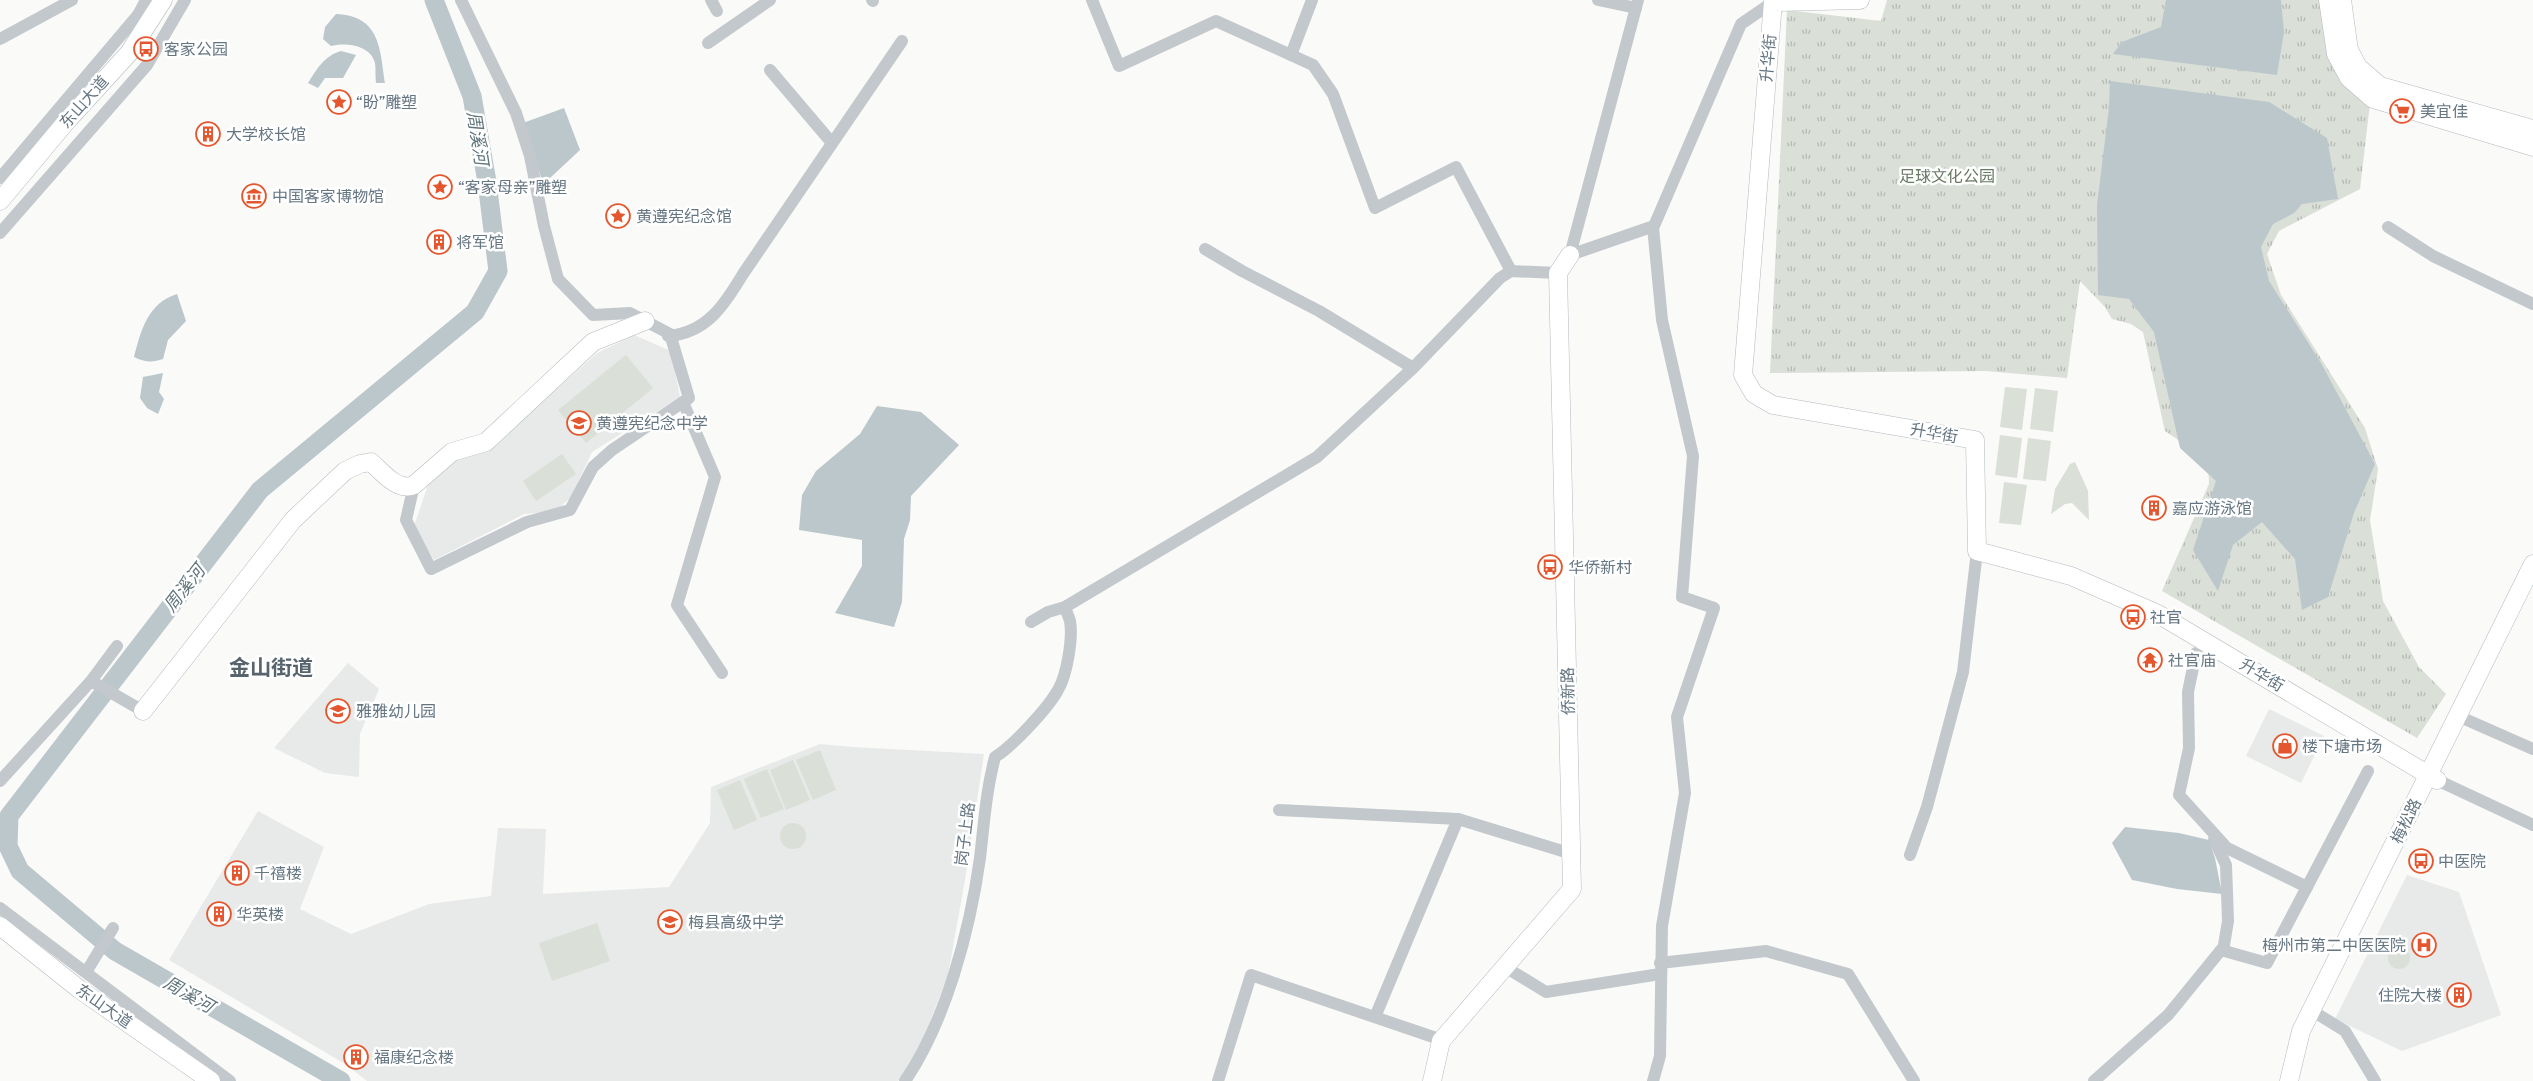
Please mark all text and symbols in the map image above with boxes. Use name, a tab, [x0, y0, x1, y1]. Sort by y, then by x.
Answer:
street label: 升华街	[1756, 33, 1780, 83]
bus stop icon: 客家公园	[133, 36, 159, 62]
place label: 客家公园	[164, 40, 228, 59]
street label: 东山大道	[56, 72, 112, 132]
place icon: “盼”雕塑	[326, 89, 352, 115]
place label: “盼”雕塑	[356, 93, 417, 112]
supermarket icon: 美宜佳	[2389, 98, 2415, 124]
place label: 美宜佳	[2420, 102, 2468, 121]
water label: 周溪河	[463, 110, 493, 169]
building icon: 大学校长馆	[195, 121, 221, 147]
place label: 大学校长馆	[226, 125, 306, 144]
park label: 足球文化公园	[1899, 167, 1995, 186]
place icon: “客家母亲”雕塑	[427, 174, 453, 200]
place label: “客家母亲”雕塑	[458, 178, 567, 197]
museum icon: 中国客家博物馆	[241, 183, 267, 209]
place label: 中国客家博物馆	[272, 187, 384, 206]
place icon: 黄遵宪纪念馆	[605, 203, 631, 229]
place label: 黄遵宪纪念馆	[636, 207, 732, 226]
building icon: 将军馆	[426, 229, 452, 255]
place label: 将军馆	[456, 233, 504, 252]
school or university icon: 黄遵宪纪念中学	[566, 410, 592, 436]
place label: 黄遵宪纪念中学	[596, 414, 708, 433]
street label: 升华街	[1909, 419, 1959, 447]
building icon: 嘉应游泳馆	[2141, 495, 2167, 521]
place label: 嘉应游泳馆	[2172, 499, 2252, 518]
bus stop icon: 华侨新村	[1537, 554, 1563, 580]
water label: 周溪河	[159, 558, 211, 616]
place label: 华侨新村	[1568, 558, 1632, 577]
bus stop icon: 社官	[2120, 604, 2146, 630]
place label: 社官	[2150, 608, 2182, 627]
temple icon: 社官庙	[2137, 647, 2163, 673]
place label: 社官庙	[2168, 651, 2216, 670]
street label: 升华街	[2237, 654, 2287, 696]
district label: 金山街道	[229, 655, 313, 680]
street label: 侨新路	[1558, 667, 1578, 715]
school or university icon: 雅雅幼儿园	[325, 698, 351, 724]
place label: 雅雅幼儿园	[356, 702, 436, 721]
shop icon: 楼下塘市场	[2272, 733, 2298, 759]
place label: 楼下塘市场	[2302, 737, 2382, 756]
street label: 梅松路	[2387, 795, 2425, 847]
street label: 岗子上路	[952, 801, 978, 867]
bus stop icon: 中医院	[2408, 848, 2434, 874]
place label: 中医院	[2438, 852, 2486, 871]
building icon: 千禧楼	[224, 860, 250, 886]
place label: 千禧楼	[254, 864, 302, 883]
building icon: 华英楼	[206, 901, 232, 927]
place label: 华英楼	[236, 905, 284, 924]
school or university icon: 梅县高级中学	[657, 909, 683, 935]
place label: 梅县高级中学	[688, 913, 784, 932]
hospital icon: 梅州市第二中医医院	[2411, 932, 2437, 958]
place label: 梅州市第二中医医院	[2262, 936, 2406, 955]
water label: 周溪河	[160, 971, 220, 1018]
street label: 东山大道	[72, 980, 136, 1032]
building icon: 住院大楼	[2446, 982, 2472, 1008]
place label: 住院大楼	[2378, 986, 2442, 1005]
building icon: 福康纪念楼	[343, 1044, 369, 1070]
place label: 福康纪念楼	[374, 1048, 454, 1067]

